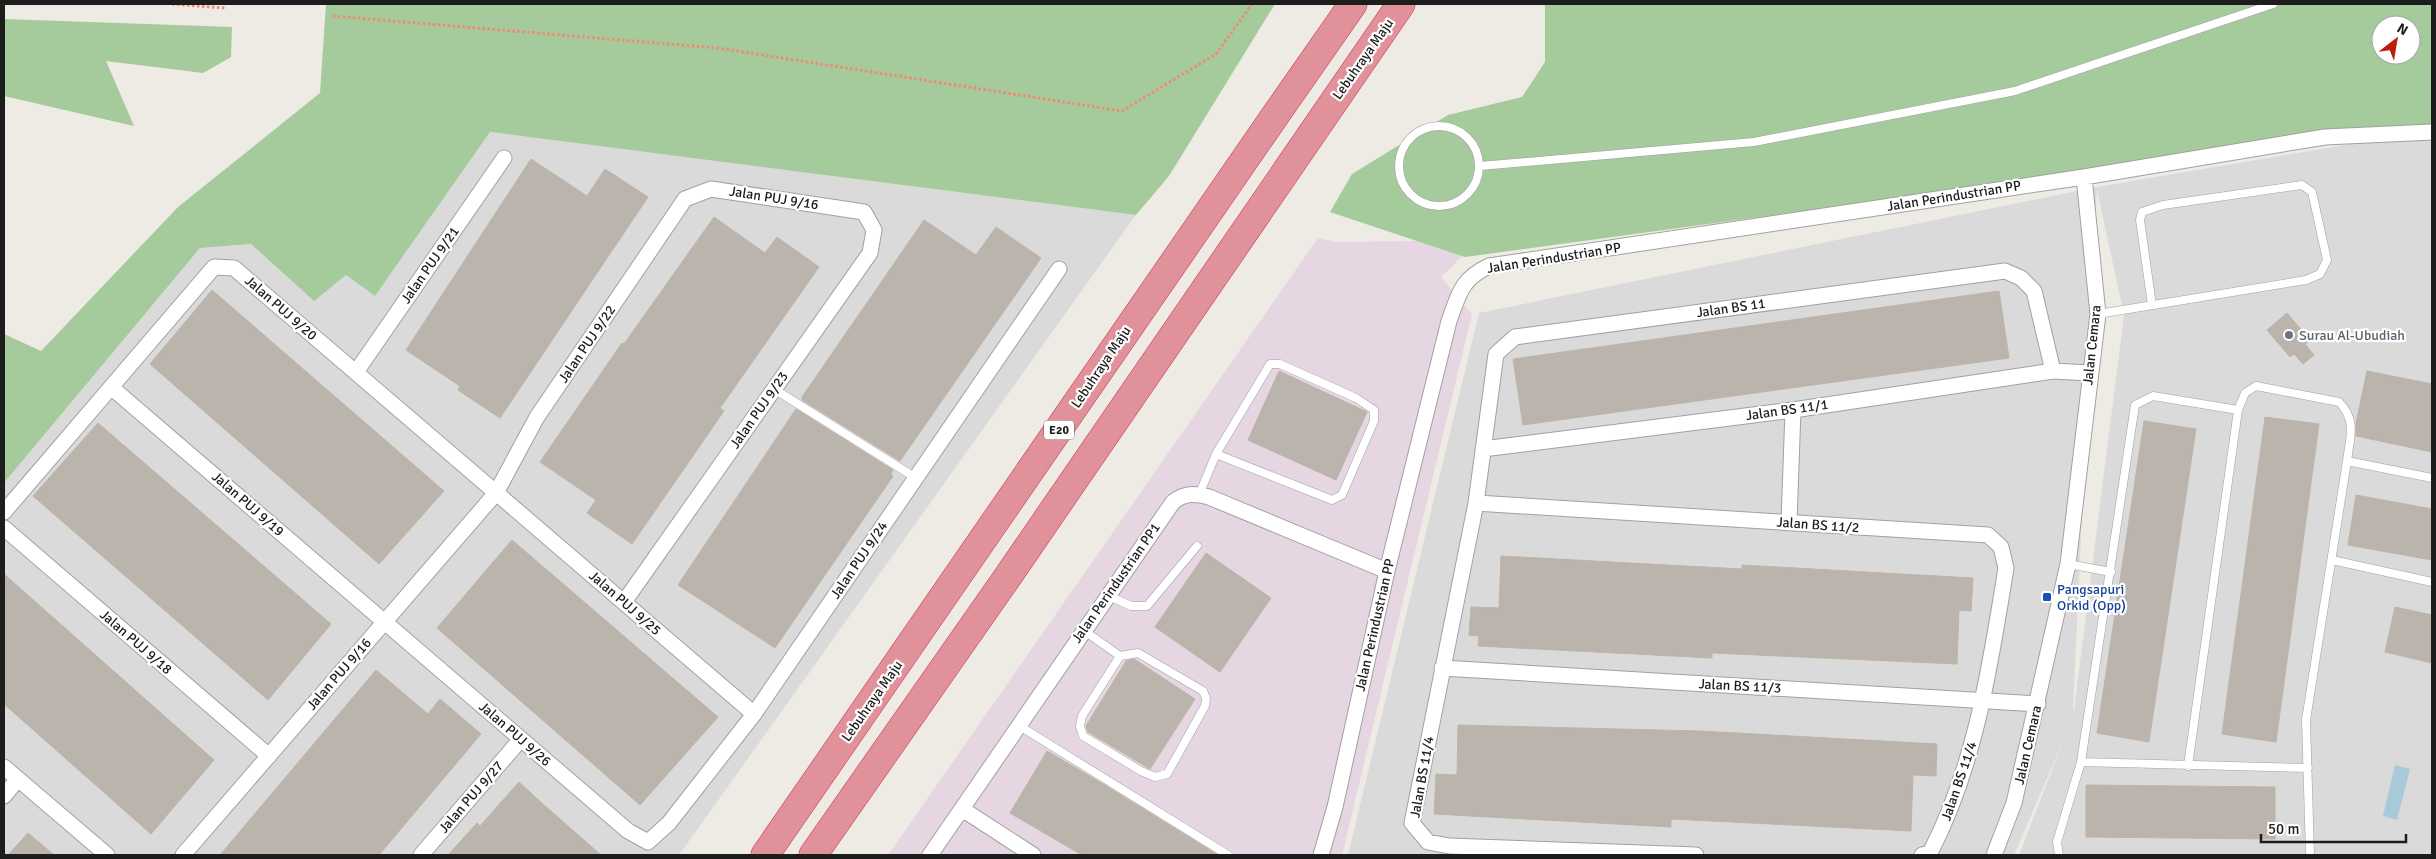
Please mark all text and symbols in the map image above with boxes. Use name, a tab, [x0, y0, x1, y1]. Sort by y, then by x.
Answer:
street label: Lebuhraya Maju	[1329, 15, 1397, 103]
north arrow	[2371, 15, 2421, 65]
text: N	[2394, 19, 2411, 39]
street label: Jalan Perindustrian PP	[1886, 177, 2022, 215]
street label: Jalan PUJ 9/16	[728, 183, 820, 213]
street label: Jalan PUJ 9/21	[397, 223, 463, 307]
street label: Jalan Perindustrian PP	[1486, 239, 1622, 277]
street label: Jalan PUJ 9/20	[241, 272, 321, 344]
street label: Jalan BS 11	[1695, 295, 1767, 321]
street label: Jalan PUJ 9/22	[555, 302, 619, 386]
street label: Jalan Cemara	[2079, 304, 2105, 386]
street label: Lebuhraya Maju	[1067, 323, 1135, 411]
place label: Surau Al-Ubudiah	[2299, 327, 2405, 344]
marker: Surau Al-Ubudiah	[2283, 329, 2295, 341]
street label: Jalan PUJ 9/23	[726, 368, 792, 452]
street label: Jalan BS 11/1	[1745, 396, 1829, 424]
road number: E20	[1044, 420, 1074, 440]
street label: Jalan PUJ 9/19	[208, 468, 288, 540]
street label: Jalan BS 11/2	[1776, 514, 1860, 536]
street label: Jalan PUJ 9/24	[827, 518, 891, 602]
street label: Jalan Perindustrian PP1	[1068, 520, 1164, 646]
street label: Jalan Perindustrian PP	[1351, 557, 1399, 693]
street label: Jalan PUJ 9/25	[585, 567, 665, 639]
place label: Pangsapuri Orkid (Opp)	[2057, 581, 2126, 614]
marker: Pangsapuri Orkid (Opp)	[2041, 591, 2053, 603]
street label: Jalan PUJ 9/18	[96, 606, 176, 678]
street label: Jalan PUJ 9/16	[303, 634, 375, 714]
street label: Lebuhraya Maju	[838, 657, 906, 745]
street label: Jalan BS 11/3	[1698, 675, 1782, 697]
street label: Jalan PUJ 9/26	[475, 698, 555, 770]
street label: Jalan Cemara	[2011, 704, 2045, 786]
street label: Jalan BS 11/4	[1406, 734, 1438, 819]
street label: Jalan BS 11/4	[1937, 739, 1981, 823]
street label: Jalan PUJ 9/27	[435, 757, 507, 837]
scale bar	[2261, 812, 2406, 844]
text: 50 m	[2268, 820, 2299, 838]

